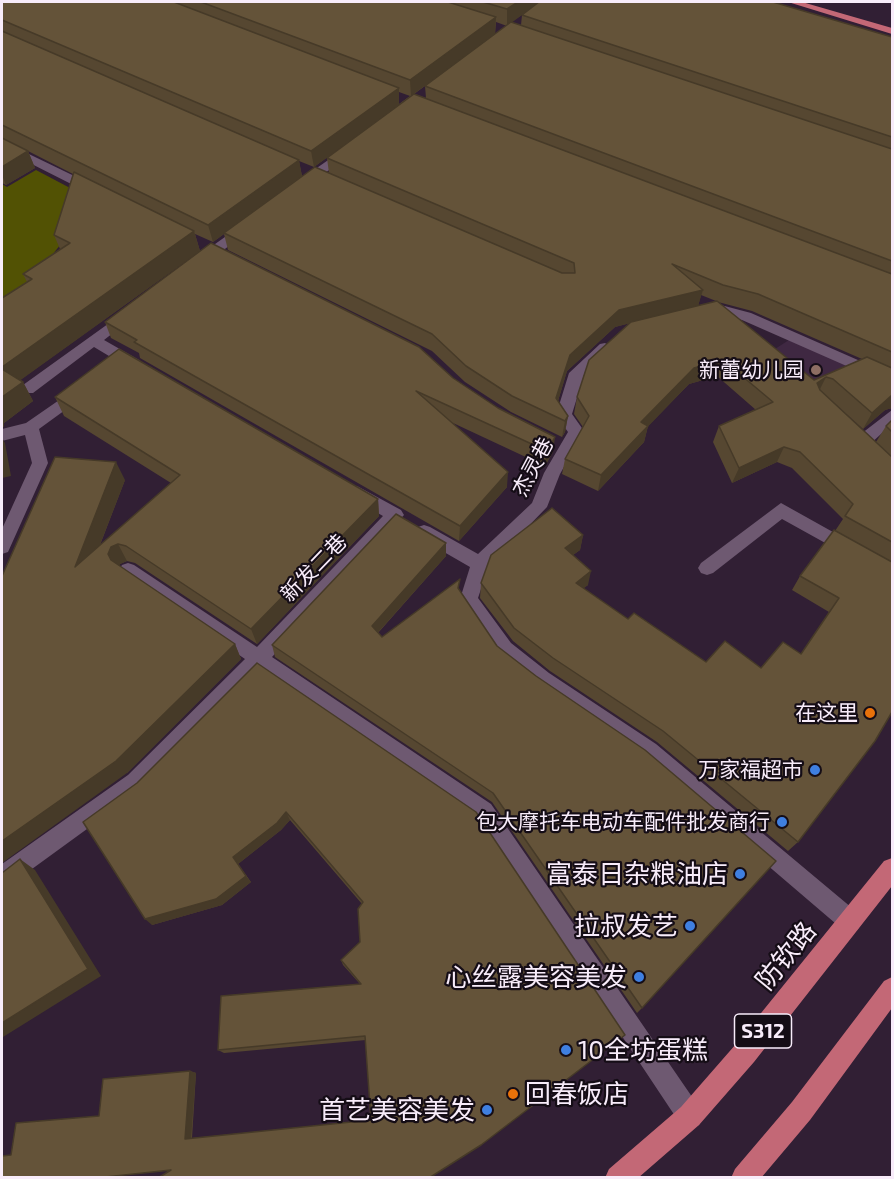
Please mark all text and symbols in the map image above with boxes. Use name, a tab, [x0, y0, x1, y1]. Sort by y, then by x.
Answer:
place label: 新蕾幼儿园	[699, 357, 804, 383]
marker: 新蕾幼儿园	[809, 363, 823, 377]
street label: 杰灵巷	[507, 433, 559, 501]
street label: 新发二巷	[276, 529, 352, 607]
place label: 在这里	[795, 700, 858, 726]
marker: 在这里	[863, 706, 877, 720]
place label: 万家福超市	[698, 757, 803, 783]
marker: 万家福超市	[808, 763, 822, 777]
place label: 包大摩托车电动车配件批发商行	[476, 809, 770, 835]
marker: 包大摩托车电动车配件批发商行	[775, 815, 789, 829]
place label: 富泰日杂粮油店	[546, 858, 728, 890]
marker: 富泰日杂粮油店	[733, 867, 747, 881]
place label: 拉叔发艺	[574, 910, 678, 942]
street label: 防钦路	[749, 916, 823, 996]
marker: 拉叔发艺	[683, 919, 697, 933]
place label: 心丝露美容美发	[445, 961, 627, 993]
marker: 心丝露美容美发	[632, 970, 646, 984]
road number: S312	[734, 1014, 792, 1048]
place label: 10全坊蛋糕	[578, 1034, 708, 1066]
marker: 10全坊蛋糕	[559, 1043, 573, 1057]
place label: 回春饭店	[525, 1078, 629, 1110]
marker: 回春饭店	[506, 1087, 520, 1101]
place label: 首艺美容美发	[319, 1094, 475, 1126]
marker: 首艺美容美发	[480, 1103, 494, 1117]

